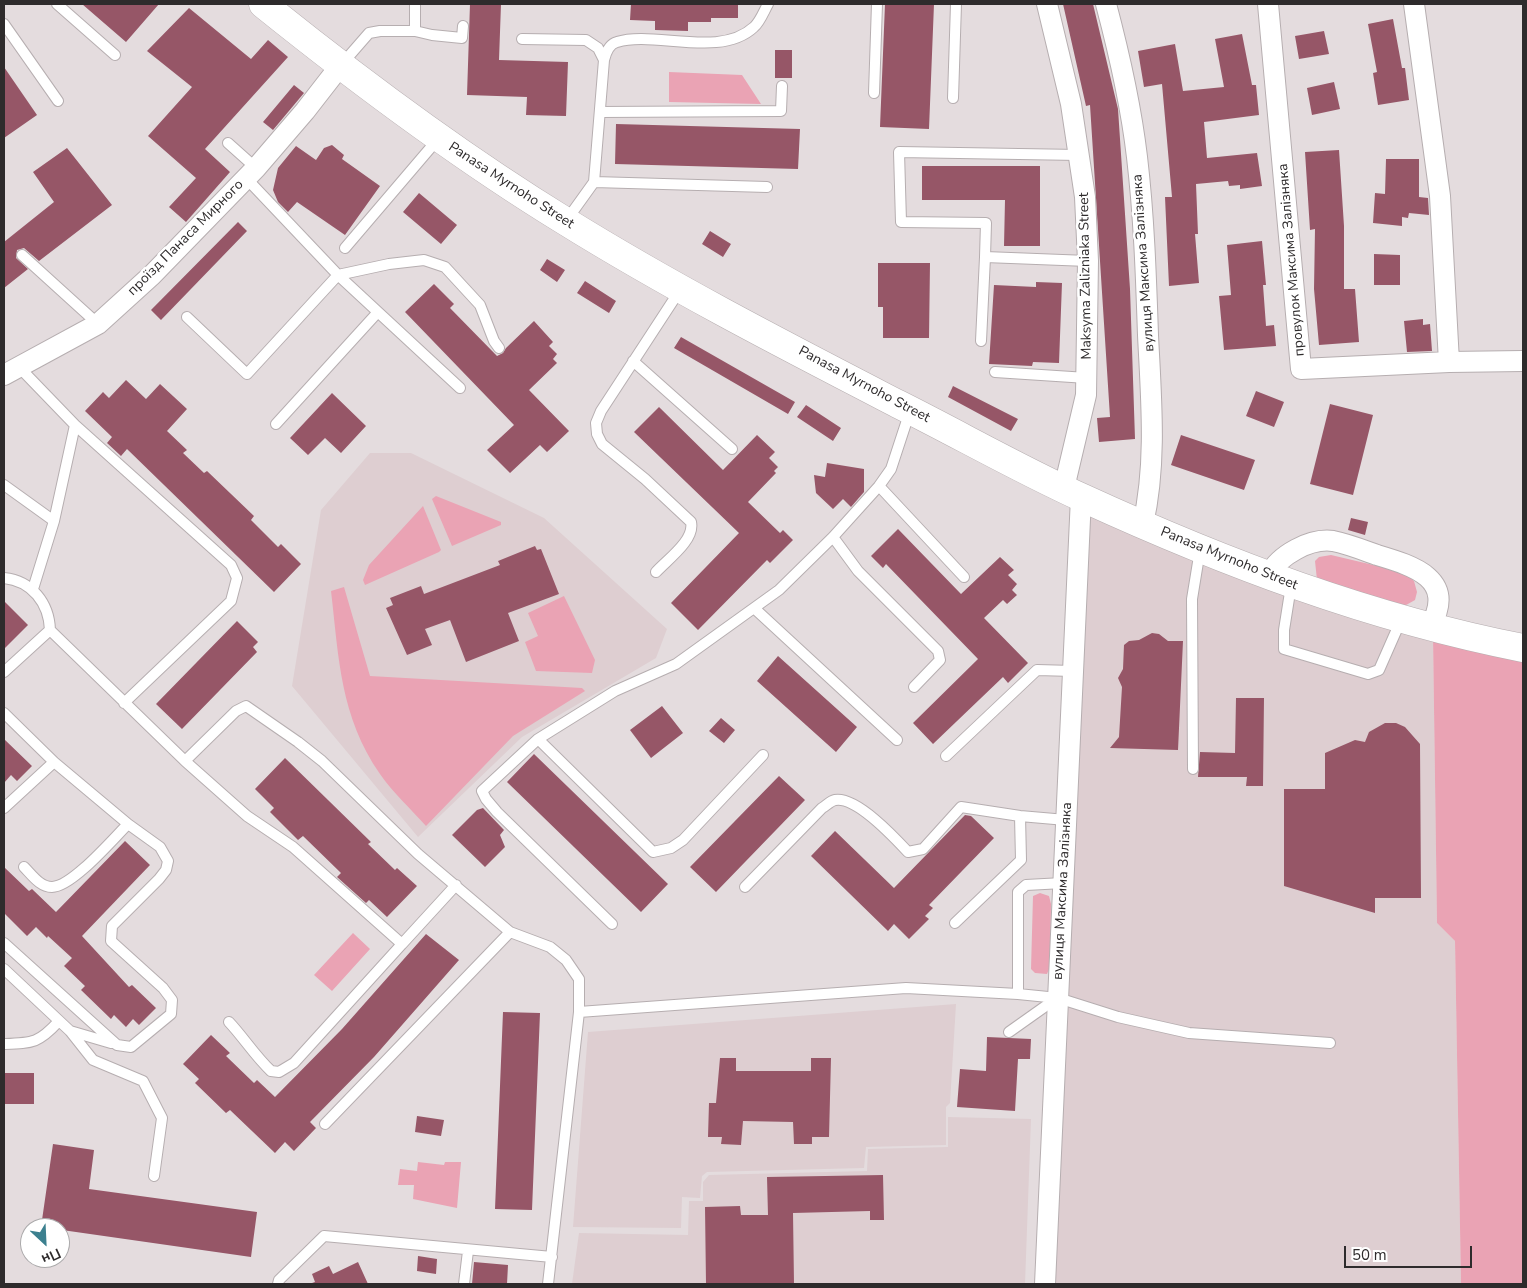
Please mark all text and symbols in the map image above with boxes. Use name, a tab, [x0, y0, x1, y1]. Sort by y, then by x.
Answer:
street label: Panasa Myrnoho Street	[445, 139, 577, 233]
street label: провулок Максима Залізняка	[1275, 163, 1309, 357]
street label: вулиця Максима Залізняка	[1129, 174, 1159, 352]
street label: проїзд Панаса Мирного	[125, 177, 247, 299]
street label: Maksyma Zalizniaka Street	[1076, 192, 1096, 360]
street label: Panasa Myrnoho Street	[795, 343, 933, 427]
street label: Panasa Myrnoho Street	[1158, 524, 1300, 594]
street label: вулиця Максима Залізняка	[1050, 802, 1076, 980]
north arrow	[20, 1218, 70, 1268]
scale bar	[1347, 1236, 1474, 1268]
text: Пн	[38, 1243, 64, 1269]
text: 50 m	[1352, 1245, 1387, 1265]

